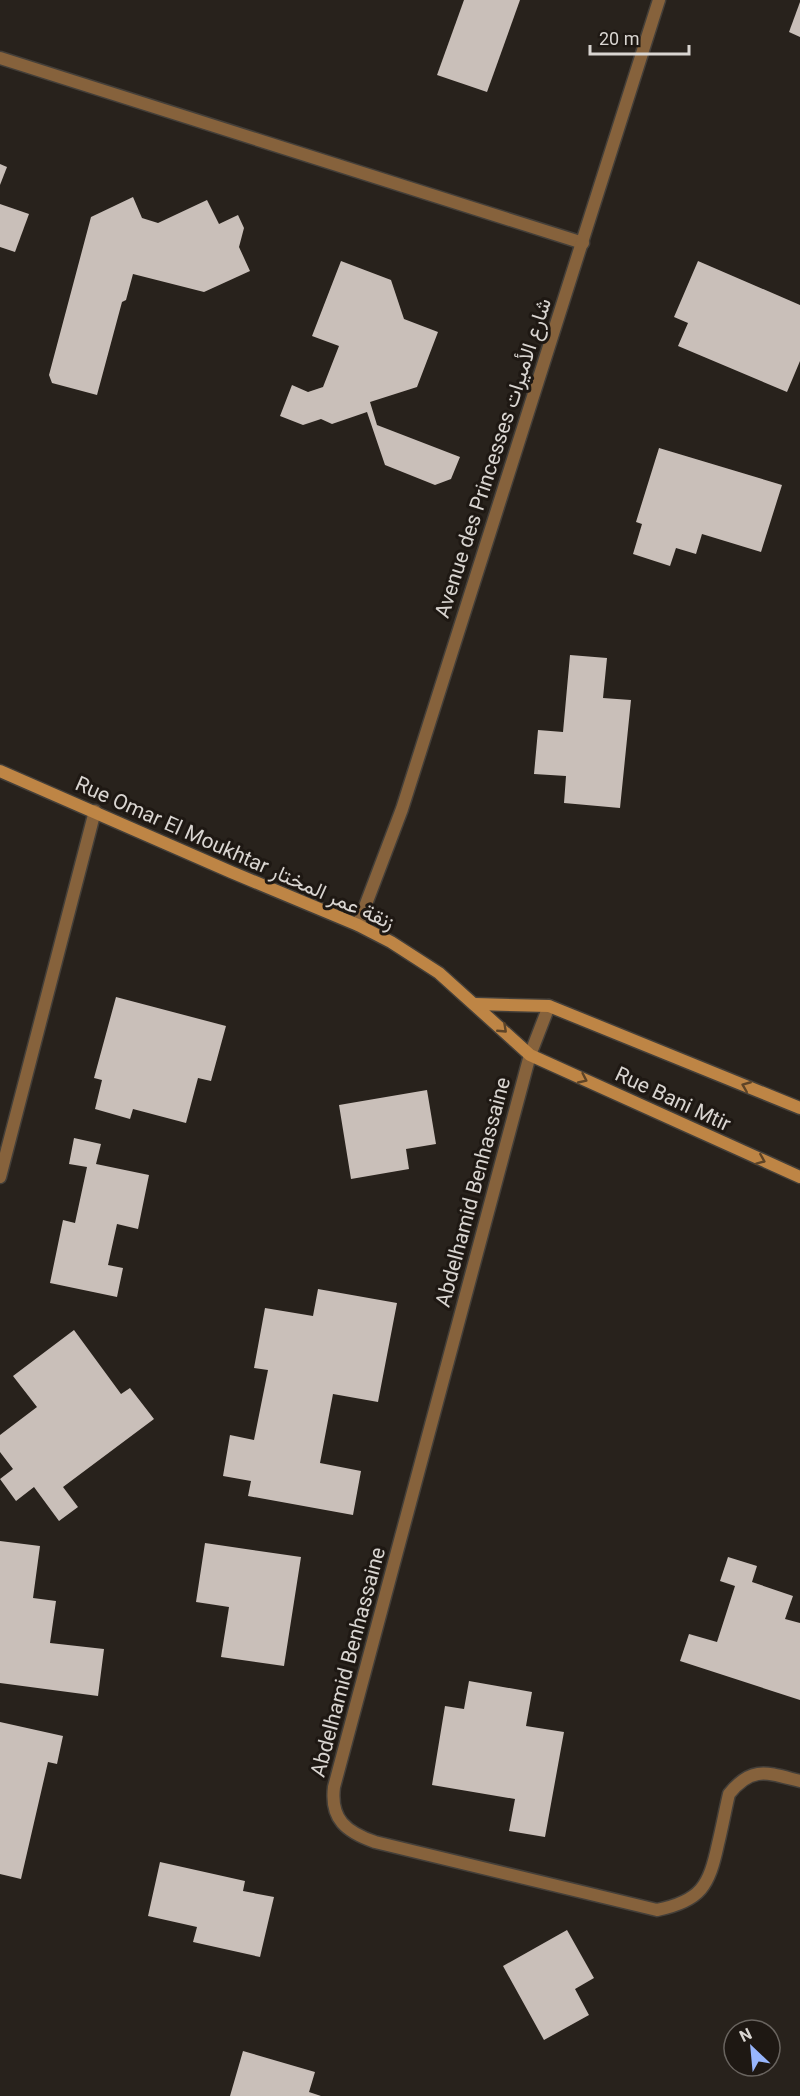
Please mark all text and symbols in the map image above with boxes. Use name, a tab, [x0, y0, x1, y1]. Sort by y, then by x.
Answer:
scale bar	[590, 18, 689, 56]
text: 20 m	[599, 28, 639, 49]
street label: Avenue des Princesses شارع الأميرات	[430, 295, 558, 621]
street label: Rue Omar El Moukhtar زنقة عمر المختار	[71, 771, 398, 935]
one-way arrow	[495, 1022, 506, 1033]
street label: Rue Bani Mtir	[611, 1062, 735, 1136]
one-way arrow	[577, 1072, 588, 1084]
street label: Abdelhamid Benhassaine	[431, 1074, 515, 1310]
one-way arrow	[741, 1081, 752, 1093]
one-way arrow	[754, 1153, 765, 1165]
street label: Abdelhamid Benhassaine	[306, 1544, 390, 1780]
north arrow	[722, 2018, 782, 2078]
text: N	[736, 2024, 755, 2046]

